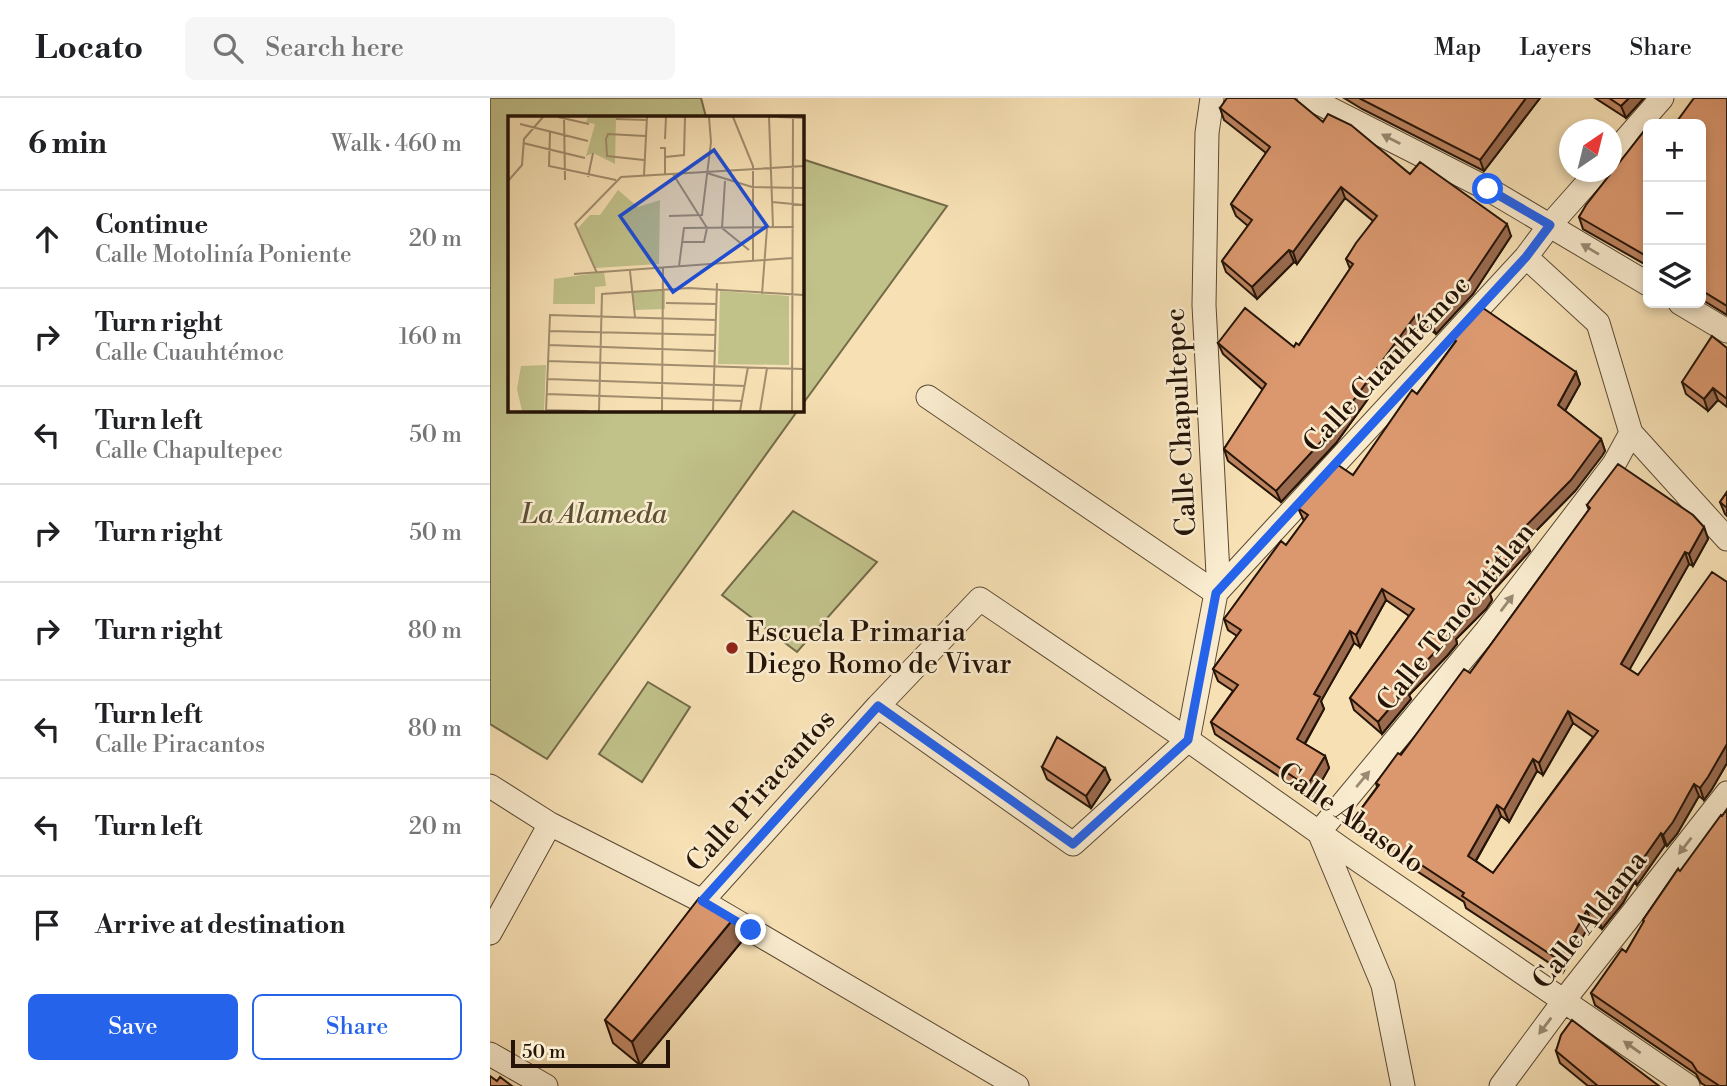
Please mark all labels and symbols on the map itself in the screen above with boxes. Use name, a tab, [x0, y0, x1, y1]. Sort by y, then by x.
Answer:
inset map	[508, 116, 803, 411]
north arrow	[1559, 119, 1622, 182]
one-way arrow	[1381, 134, 1401, 145]
route start	[1472, 173, 1503, 204]
one-way arrow	[1580, 243, 1599, 255]
street label: Calle Cuauhtémoc	[1296, 268, 1478, 460]
street label: Calle Chapultepec	[1158, 307, 1204, 537]
park label: La Alameda	[520, 497, 667, 532]
street label: Calle Tenochtitlan	[1369, 515, 1543, 718]
one-way arrow	[1500, 595, 1515, 613]
place label: Escuela Primaria Diego Romo de Vivar	[746, 615, 1012, 682]
marker: Escuela Primaria Diego Romo de Vivar	[724, 640, 740, 656]
street label: Calle Piracantos	[679, 702, 843, 880]
street label: Calle Abasolo	[1271, 755, 1431, 881]
one-way arrow	[1355, 771, 1370, 788]
one-way arrow	[1677, 837, 1692, 855]
street label: Calle Aldama	[1525, 843, 1655, 996]
route end	[735, 914, 766, 945]
one-way arrow	[1539, 1017, 1553, 1035]
scale bar	[511, 1037, 670, 1069]
one-way arrow	[1623, 1040, 1641, 1054]

